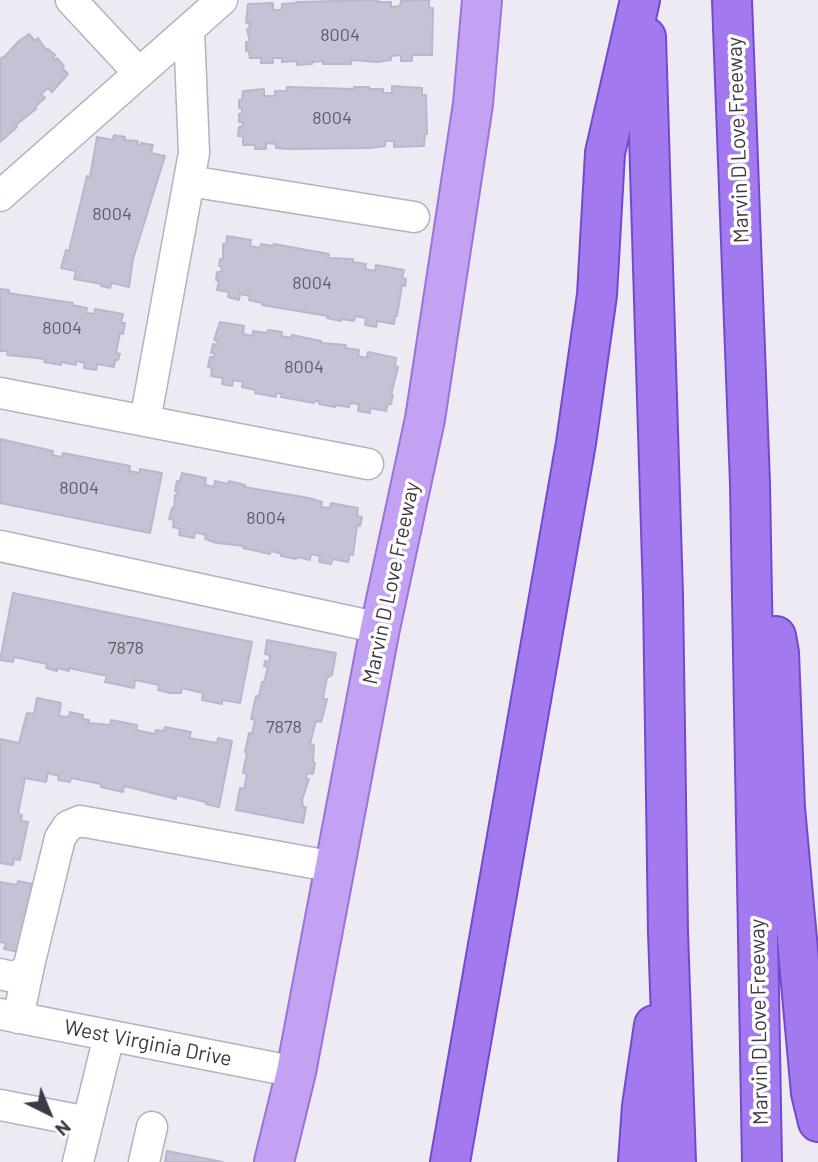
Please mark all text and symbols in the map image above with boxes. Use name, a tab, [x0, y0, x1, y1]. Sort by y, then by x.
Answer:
house number: 8004	[320, 24, 360, 46]
street label: Marvin D Love Freeway	[722, 36, 754, 244]
house number: 8004	[312, 107, 352, 129]
house number: 8004	[92, 203, 132, 225]
house number: 8004	[292, 272, 332, 294]
house number: 8004	[42, 317, 82, 339]
house number: 8004	[284, 356, 324, 378]
house number: 8004	[59, 477, 99, 499]
street label: Marvin D Love Freeway	[357, 479, 425, 687]
house number: 8004	[246, 507, 286, 529]
house number: 7878	[108, 637, 144, 659]
house number: 7878	[266, 716, 302, 738]
street label: Marvin D Love Freeway	[745, 919, 773, 1125]
street label: West Virginia Drive	[62, 1014, 234, 1072]
north arrow	[14, 1078, 84, 1148]
text: N	[51, 1116, 76, 1141]

